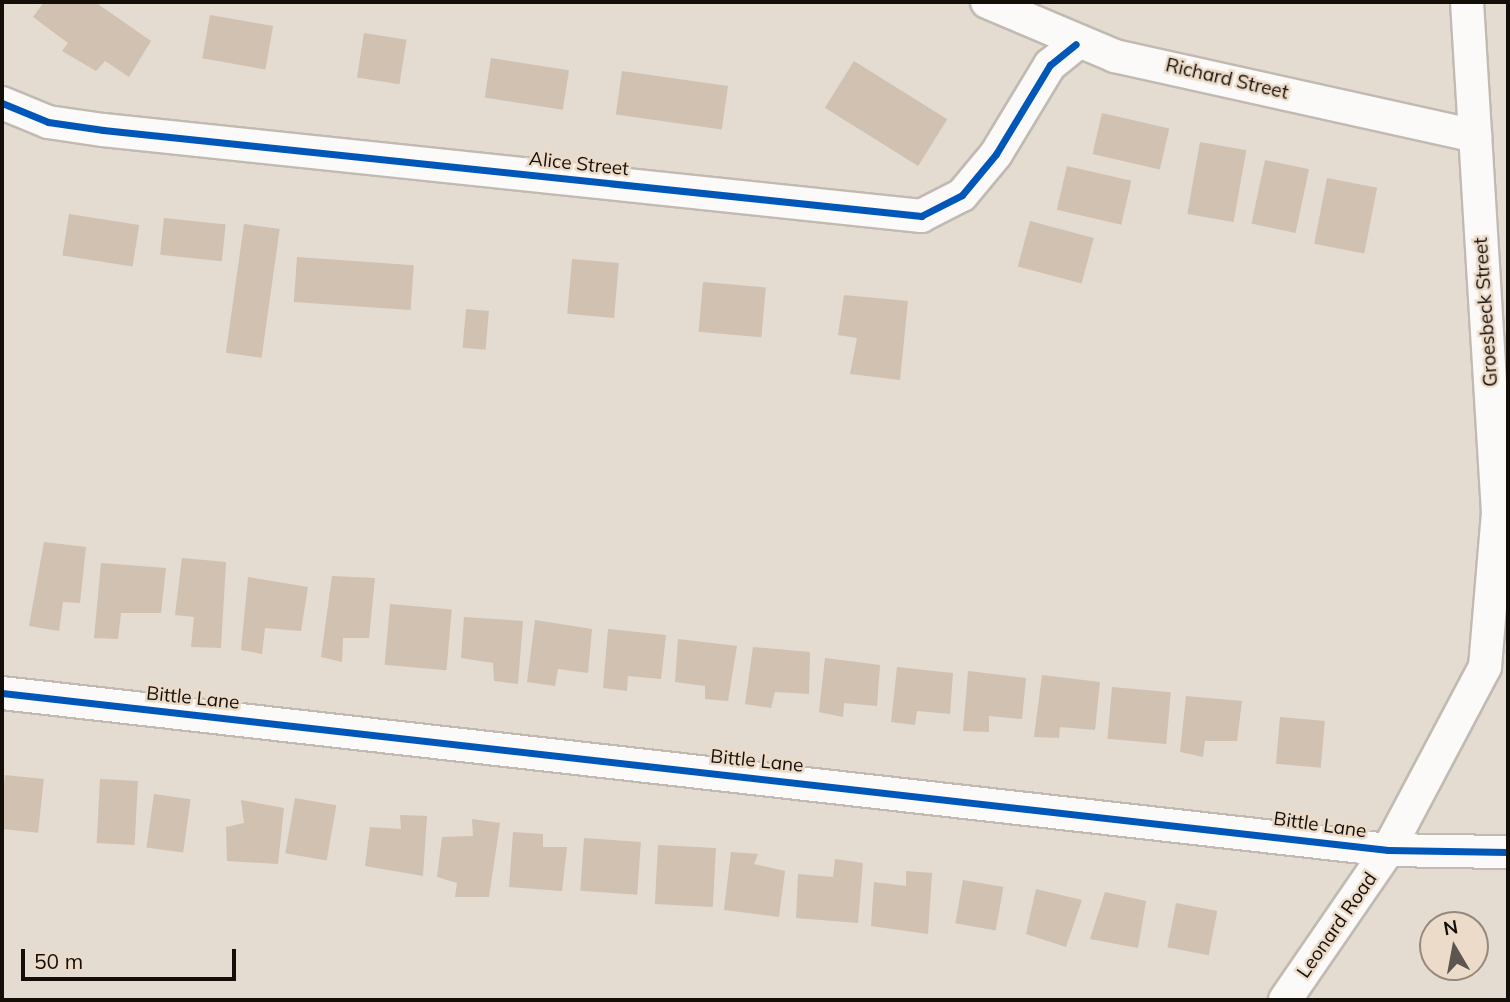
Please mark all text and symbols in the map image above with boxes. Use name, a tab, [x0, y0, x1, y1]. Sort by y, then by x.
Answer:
street label: Richard Street	[1163, 54, 1291, 104]
street label: Alice Street	[528, 147, 630, 181]
street label: Groesbeck Street	[1469, 237, 1503, 387]
street label: Bittle Lane	[145, 682, 241, 714]
street label: Bittle Lane	[709, 745, 805, 777]
street label: Bittle Lane	[1272, 807, 1368, 843]
street label: Leonard Road	[1292, 868, 1382, 982]
north arrow	[1419, 911, 1489, 981]
text: N	[1442, 914, 1460, 940]
scale bar	[24, 936, 240, 980]
text: 50 m	[34, 948, 83, 974]

